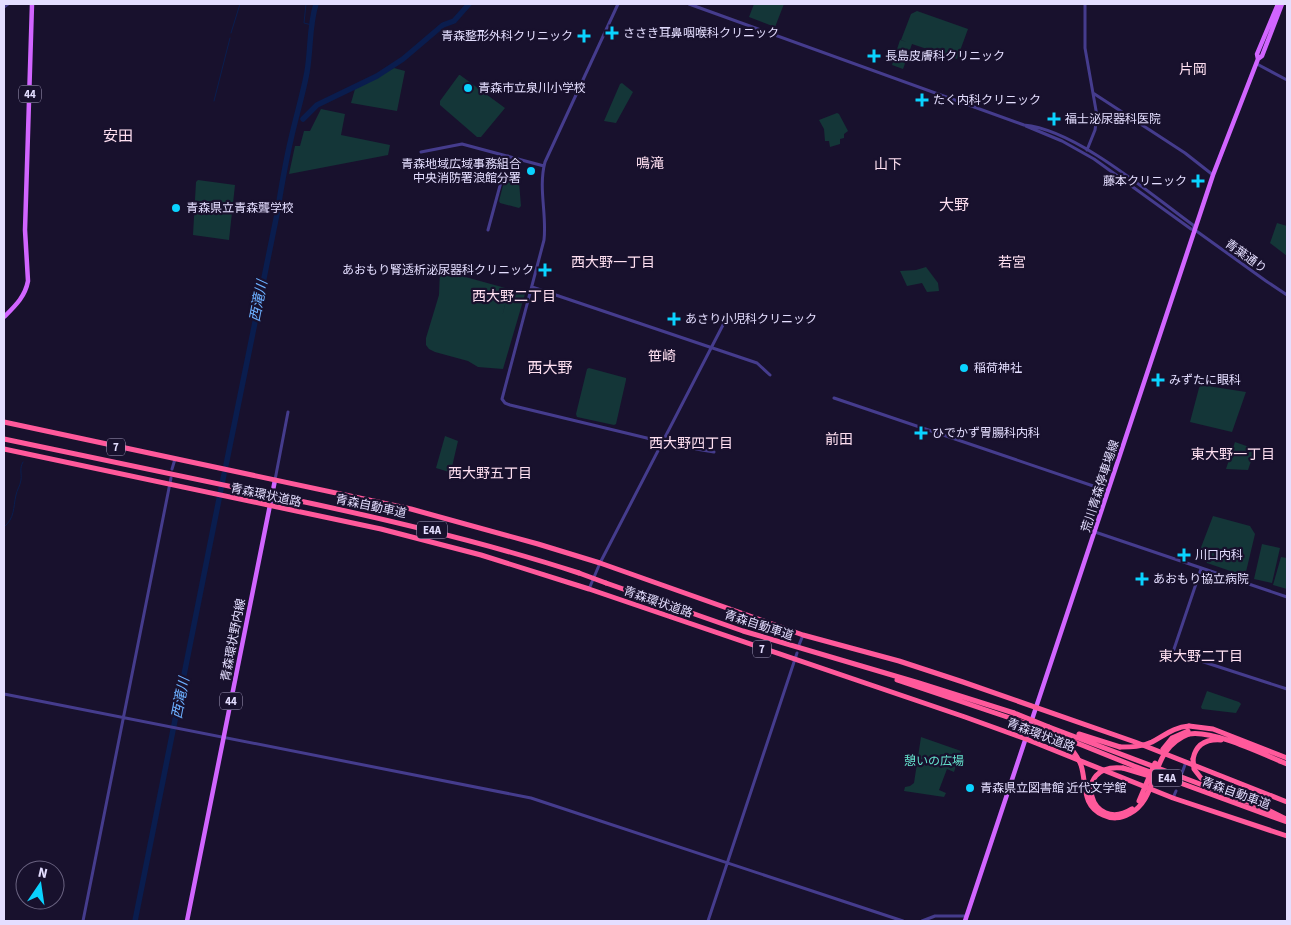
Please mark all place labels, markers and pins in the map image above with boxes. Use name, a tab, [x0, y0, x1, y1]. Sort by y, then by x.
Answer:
place label: ささき耳鼻咽喉科クリニック	[623, 25, 779, 42]
marker: ささき耳鼻咽喉科クリニック	[605, 26, 619, 40]
place label: 青森整形外科クリニック	[441, 28, 573, 45]
marker: 青森整形外科クリニック	[577, 29, 591, 43]
place label: 長島皮膚科クリニック	[885, 48, 1005, 65]
marker: 長島皮膚科クリニック	[867, 49, 881, 63]
place label: 青森市立泉川小学校	[478, 80, 586, 97]
marker: 青森市立泉川小学校	[462, 82, 474, 94]
place label: たく内科クリニック	[933, 92, 1041, 109]
marker: たく内科クリニック	[915, 93, 929, 107]
place label: 福士泌尿器科医院	[1065, 111, 1161, 128]
marker: 福士泌尿器科医院	[1047, 112, 1061, 126]
place label: 青森地域広域事務組合 中央消防署浪館分署	[401, 156, 521, 187]
marker: 青森地域広域事務組合 中央消防署浪館分署	[525, 165, 537, 177]
place label: 藤本クリニック	[1103, 173, 1187, 190]
marker: 藤本クリニック	[1191, 174, 1205, 188]
place label: 青森県立青森聾学校	[186, 200, 294, 217]
marker: 青森県立青森聾学校	[170, 202, 182, 214]
place label: あおもり腎透析泌尿器科クリニック	[342, 262, 534, 279]
marker: あおもり腎透析泌尿器科クリニック	[538, 263, 552, 277]
place label: あさり小児科クリニック	[685, 311, 817, 328]
marker: あさり小児科クリニック	[667, 312, 681, 326]
place label: 稲荷神社	[974, 360, 1022, 377]
marker: 稲荷神社	[958, 362, 970, 374]
place label: みずたに眼科	[1169, 372, 1241, 389]
marker: みずたに眼科	[1151, 373, 1165, 387]
place label: ひでかず胃腸科内科	[932, 425, 1040, 442]
marker: ひでかず胃腸科内科	[914, 426, 928, 440]
place label: 川口内科	[1195, 547, 1243, 564]
marker: 川口内科	[1177, 548, 1191, 562]
place label: あおもり協立病院	[1153, 571, 1249, 588]
marker: あおもり協立病院	[1135, 572, 1149, 586]
place label: 青森県立図書館 近代文学館	[980, 780, 1126, 797]
marker: 青森県立図書館 近代文学館	[964, 782, 976, 794]

